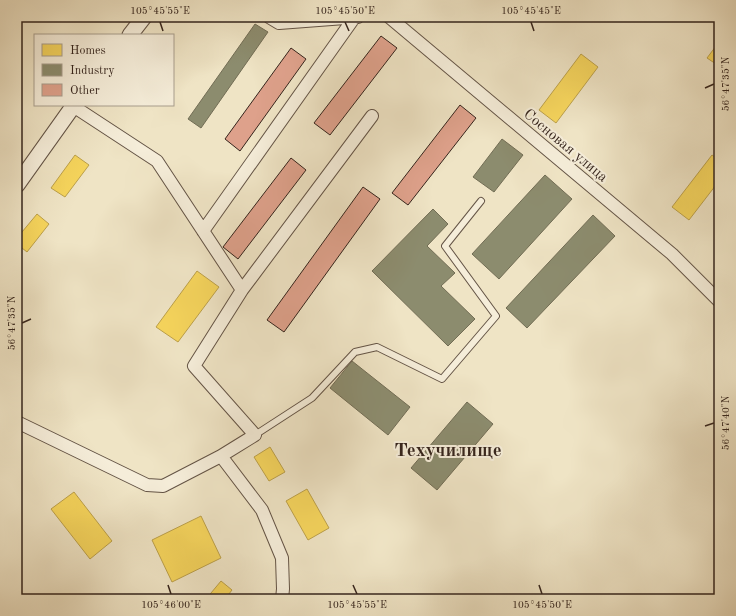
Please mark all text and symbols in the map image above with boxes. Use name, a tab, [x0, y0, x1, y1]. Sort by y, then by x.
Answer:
text: 105°45'55"E	[130, 6, 190, 16]
text: 105°45'50"E	[315, 6, 375, 16]
text: 105°45'45"E	[501, 6, 561, 16]
legend	[34, 34, 174, 106]
text: Homes	[70, 45, 106, 57]
text: 56°47'35"N	[721, 56, 731, 111]
text: Industry	[70, 65, 115, 77]
text: Other	[70, 85, 100, 97]
street label: Сосновая улица	[520, 107, 610, 186]
text: 56°47'35"N	[7, 295, 17, 350]
text: 56°47'40"N	[721, 395, 731, 450]
district label: Техучилище	[394, 442, 502, 461]
text: 105°46'00"E	[141, 600, 201, 610]
text: 105°45'55"E	[327, 600, 387, 610]
text: 105°45'50"E	[512, 600, 572, 610]

